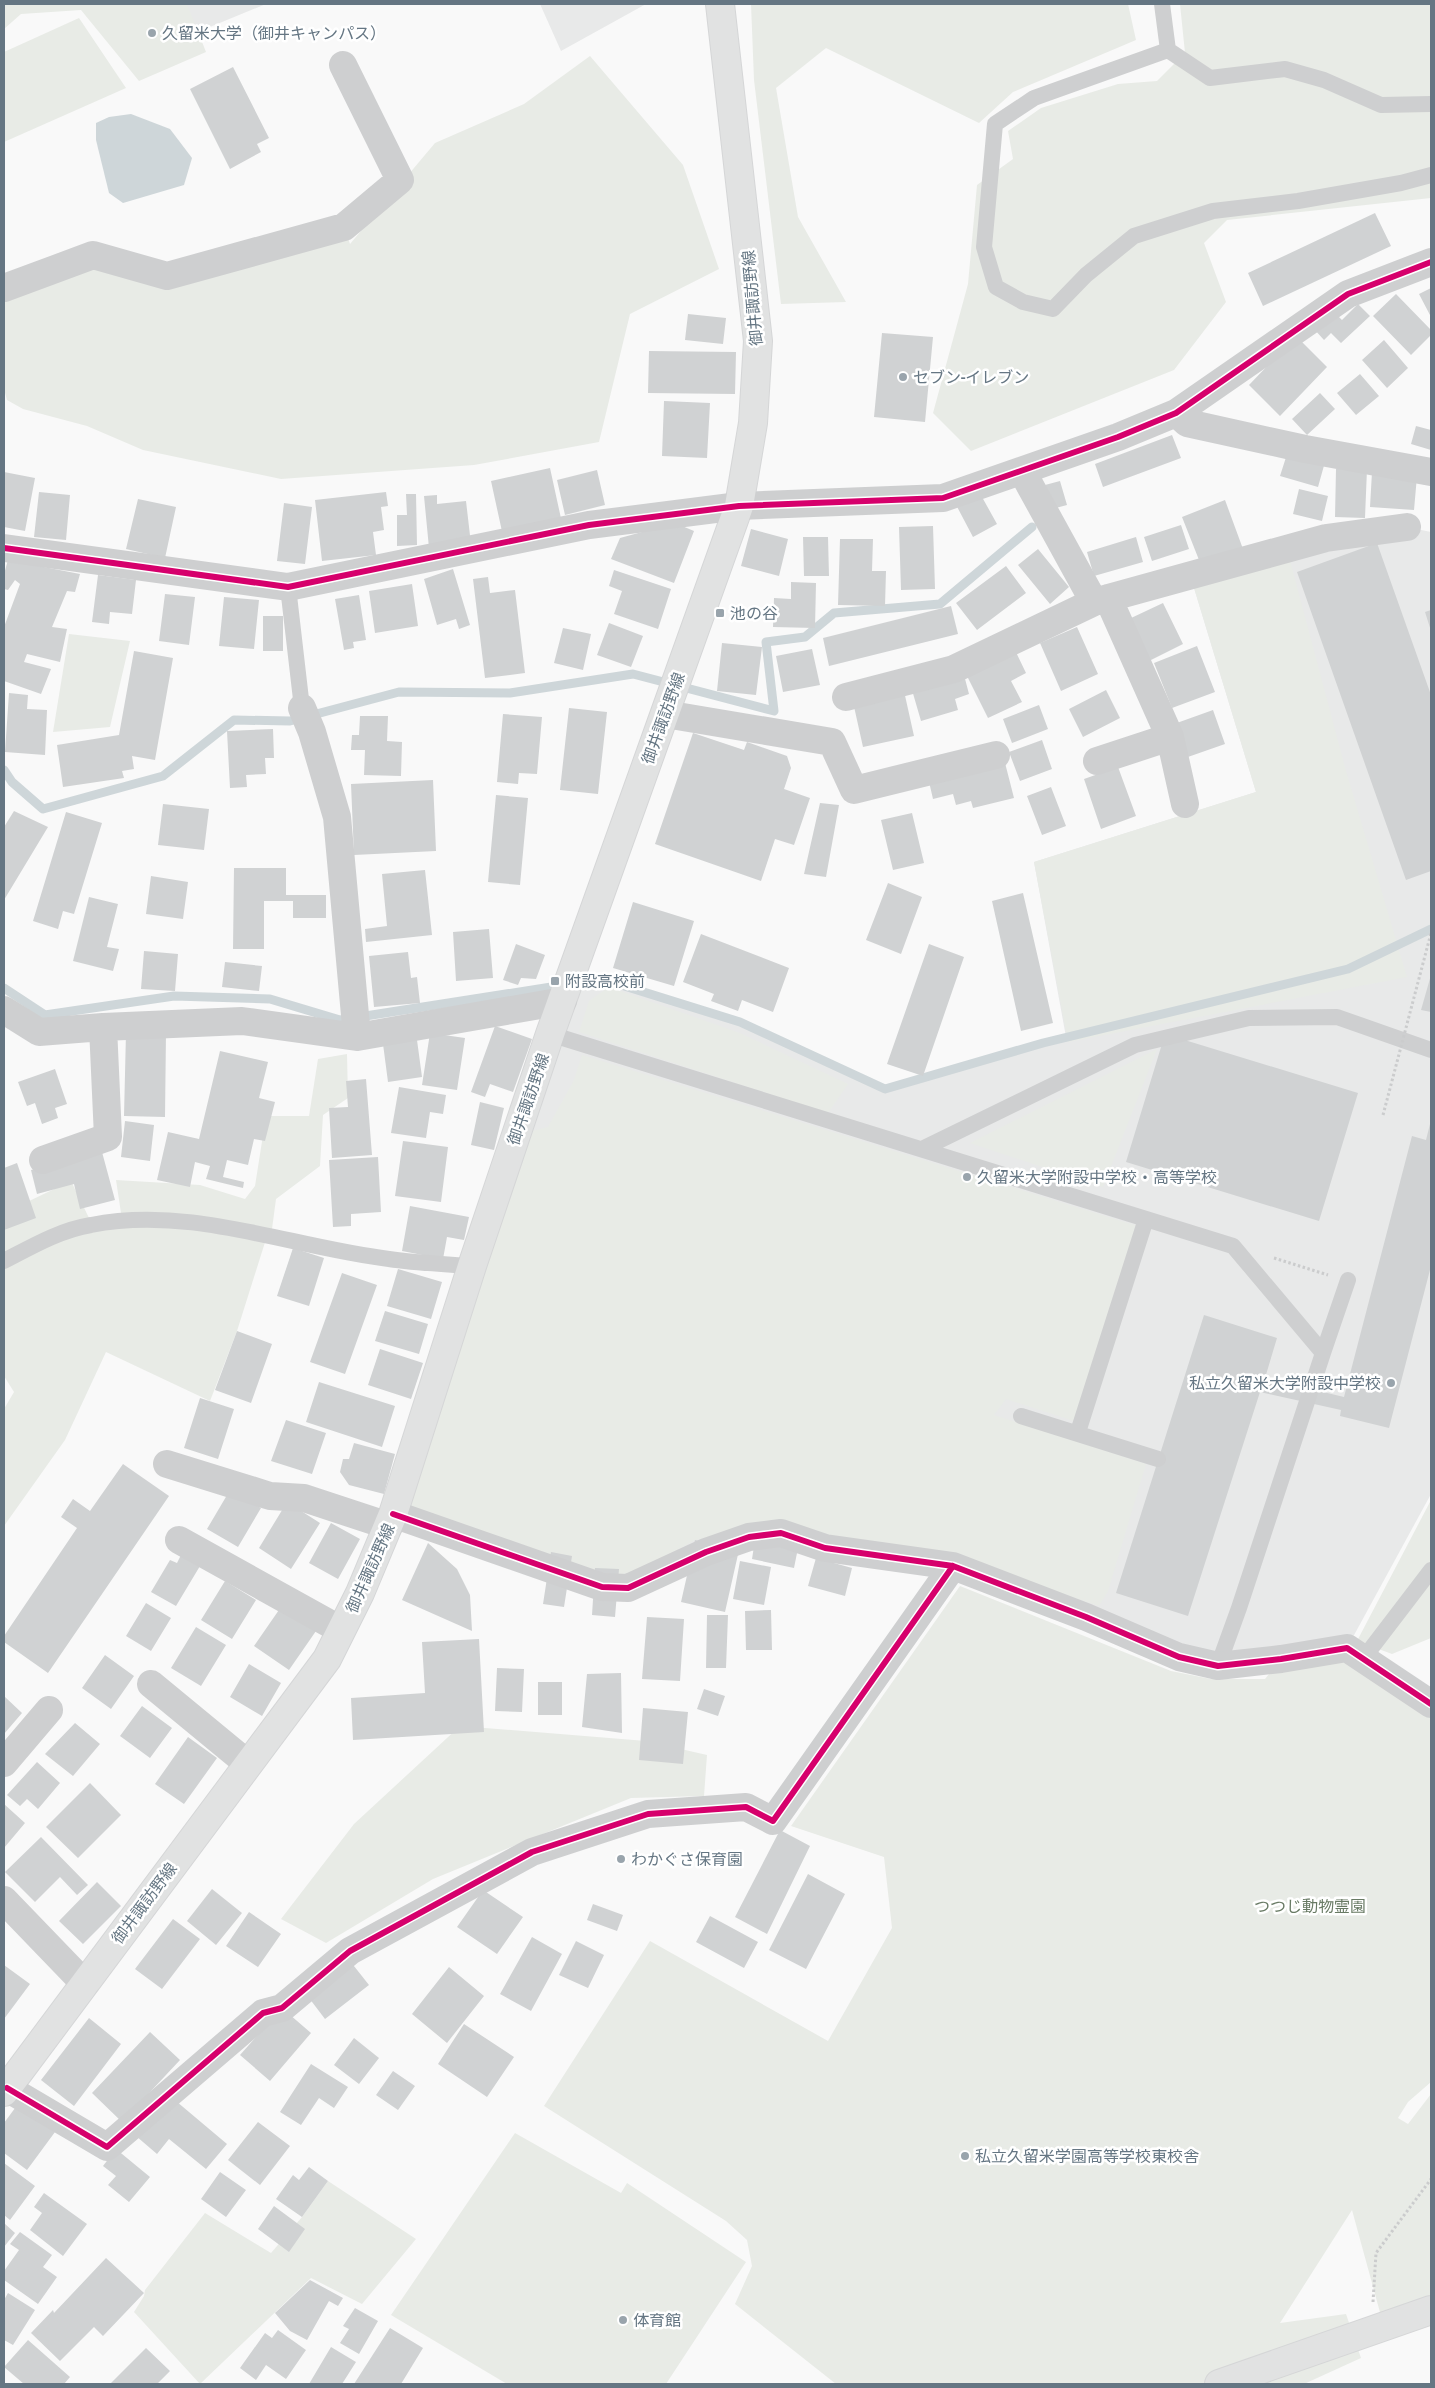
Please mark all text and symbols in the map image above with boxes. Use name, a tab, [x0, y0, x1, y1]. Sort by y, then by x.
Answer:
place label: 久留米大学（御井キャンパス）	[162, 22, 386, 44]
marker: 久留米大学（御井キャンパス）	[146, 27, 158, 39]
street label: 御井諏訪野線	[737, 249, 767, 347]
place label: セブン-イレブン	[913, 366, 1029, 388]
marker: セブン-イレブン	[897, 371, 909, 383]
place label: 池の谷	[730, 602, 778, 624]
marker: 池の谷	[714, 607, 726, 619]
street label: 御井諏訪野線	[636, 669, 690, 767]
place label: 附設高校前	[565, 970, 645, 992]
marker: 附設高校前	[549, 975, 561, 987]
street label: 御井諏訪野線	[502, 1050, 554, 1148]
place label: 久留米大学附設中学校・高等学校	[977, 1166, 1217, 1188]
marker: 久留米大学附設中学校・高等学校	[961, 1171, 973, 1183]
place label: 私立久留米大学附設中学校	[1189, 1372, 1381, 1394]
marker: 私立久留米大学附設中学校	[1385, 1377, 1397, 1389]
street label: 御井諏訪野線	[340, 1520, 400, 1616]
place label: わかぐさ保育園	[631, 1848, 743, 1870]
marker: わかぐさ保育園	[615, 1853, 627, 1865]
street label: 御井諏訪野線	[106, 1858, 182, 1948]
park label: つつじ動物霊園	[1254, 1895, 1366, 1917]
place label: 私立久留米学園高等学校東校舎	[975, 2145, 1199, 2167]
marker: 私立久留米学園高等学校東校舎	[959, 2150, 971, 2162]
place label: 体育館	[633, 2309, 681, 2331]
marker: 体育館	[617, 2314, 629, 2326]

